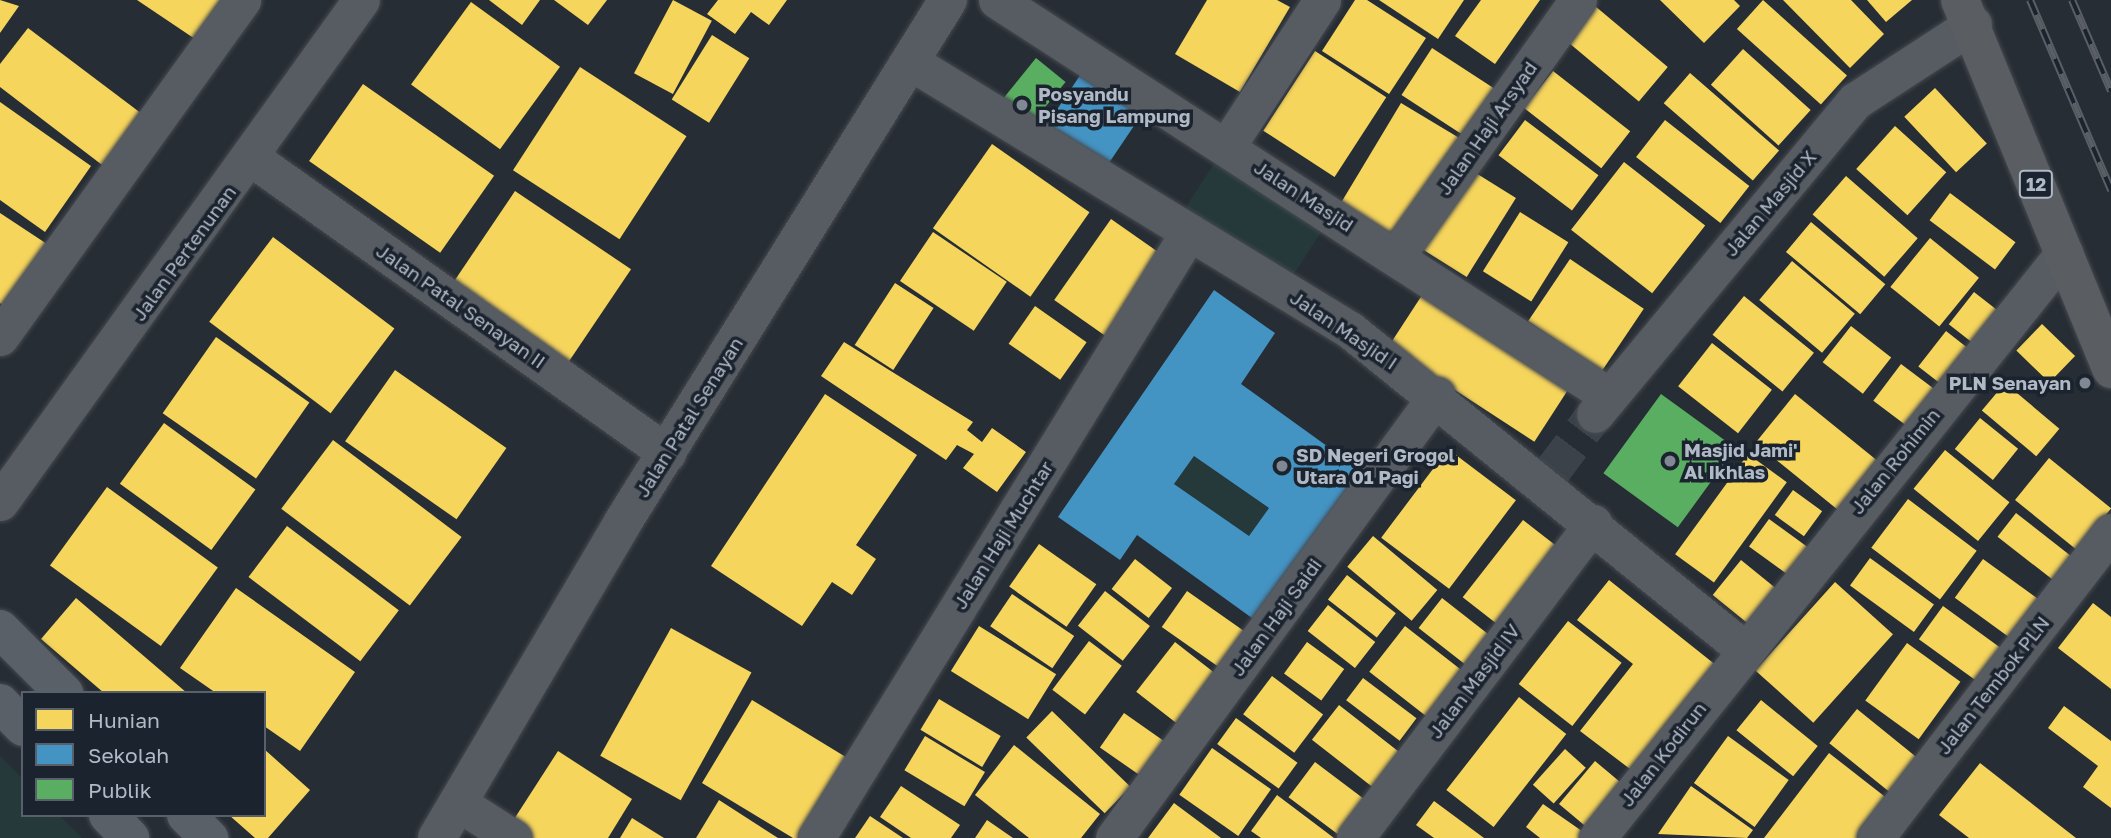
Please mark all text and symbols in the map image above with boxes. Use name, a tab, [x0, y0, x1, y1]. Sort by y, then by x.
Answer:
street label: Jalan Haji Arsyad	[1433, 57, 1541, 199]
place label: Posyandu Pisang Lampung	[1038, 83, 1190, 127]
marker: Posyandu Pisang Lampung	[1012, 95, 1032, 115]
street label: Jalan Masjid X	[1719, 146, 1821, 260]
street label: Jalan Masjid	[1250, 156, 1358, 236]
road number: 12	[2018, 169, 2054, 198]
street label: Jalan Pertenunan	[127, 181, 241, 325]
street label: Jalan Patal Senayan II	[372, 239, 550, 373]
street label: Jalan Masjid I	[1286, 286, 1402, 374]
street label: Jalan Patal Senayan	[631, 333, 747, 501]
place label: PLN Senayan	[1949, 372, 2071, 394]
marker: PLN Senayan	[2077, 375, 2093, 391]
street label: Jalan Rohimin	[1846, 404, 1944, 518]
place label: Masjid Jami' Al Ikhlas	[1684, 439, 1798, 483]
place label: SD Negeri Grogol Utara 01 Pagi	[1296, 444, 1455, 488]
marker: Masjid Jami' Al Ikhlas	[1662, 453, 1678, 469]
street label: Jalan Haji Muchtar	[948, 457, 1058, 613]
marker: SD Negeri Grogol Utara 01 Pagi	[1274, 458, 1290, 474]
street label: Jalan Haji Saidi	[1226, 554, 1326, 680]
street label: Jalan Tembok PLN	[1932, 612, 2054, 758]
street label: Jalan Masjid IV	[1424, 619, 1524, 743]
legend	[21, 691, 266, 817]
street label: Jalan Kodirun	[1615, 697, 1711, 811]
text: Hunian	[88, 707, 160, 733]
text: Sekolah	[88, 742, 169, 768]
text: Publik	[88, 777, 152, 803]

